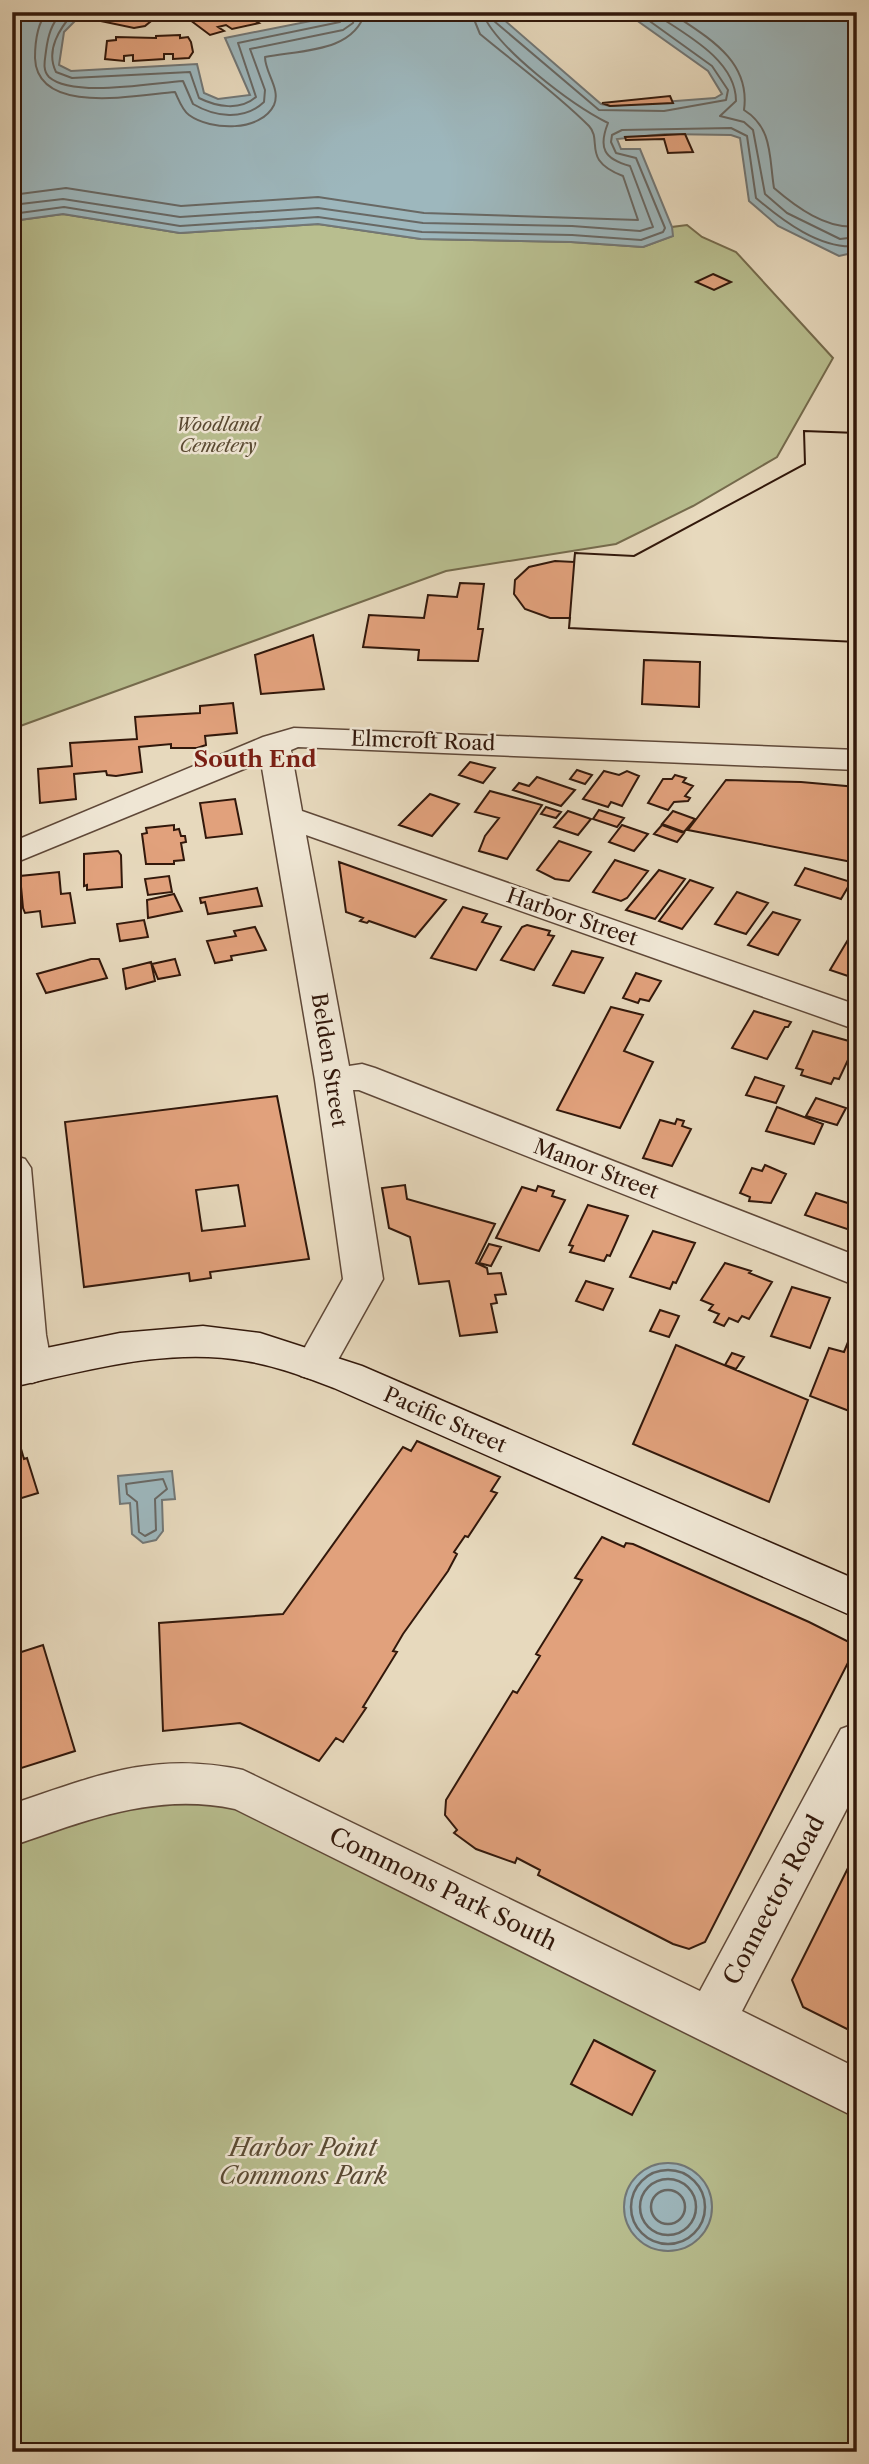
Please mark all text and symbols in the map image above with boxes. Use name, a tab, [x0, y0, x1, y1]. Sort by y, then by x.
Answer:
park label: Woodland Cemetery	[176, 414, 262, 457]
street label: Elmcroft Road	[350, 725, 496, 756]
district label: South End	[193, 745, 317, 773]
street label: Harbor Street	[503, 882, 641, 951]
street label: Belden Street	[307, 991, 353, 1129]
street label: Manor Street	[530, 1133, 663, 1204]
street label: Pacific Street	[380, 1381, 511, 1458]
street label: Connector Road	[717, 1810, 831, 1990]
street label: Commons Park South	[325, 1821, 562, 1956]
park label: Harbor Point Commons Park	[219, 2133, 387, 2190]

